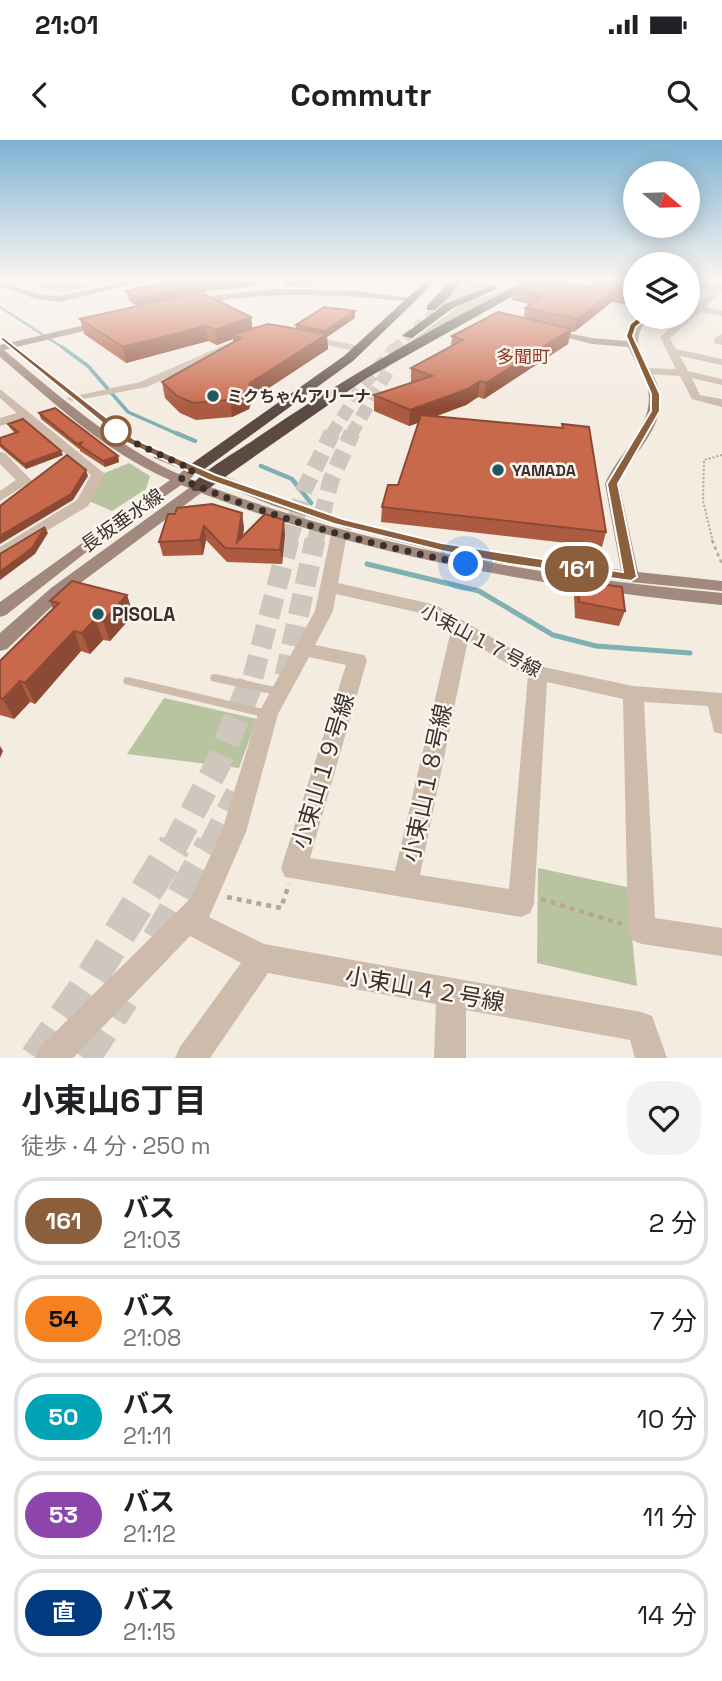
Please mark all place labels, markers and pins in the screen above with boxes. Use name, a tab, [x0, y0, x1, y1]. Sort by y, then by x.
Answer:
place label: ミクちゃんアリーナ	[227, 386, 371, 407]
marker: ミクちゃんアリーナ	[205, 388, 221, 404]
unlabelled marker	[101, 416, 131, 446]
place label: YAMADA	[512, 460, 576, 481]
marker: YAMADA	[490, 462, 506, 478]
place label: PISOLA	[112, 602, 175, 627]
marker: PISOLA	[90, 606, 106, 622]

